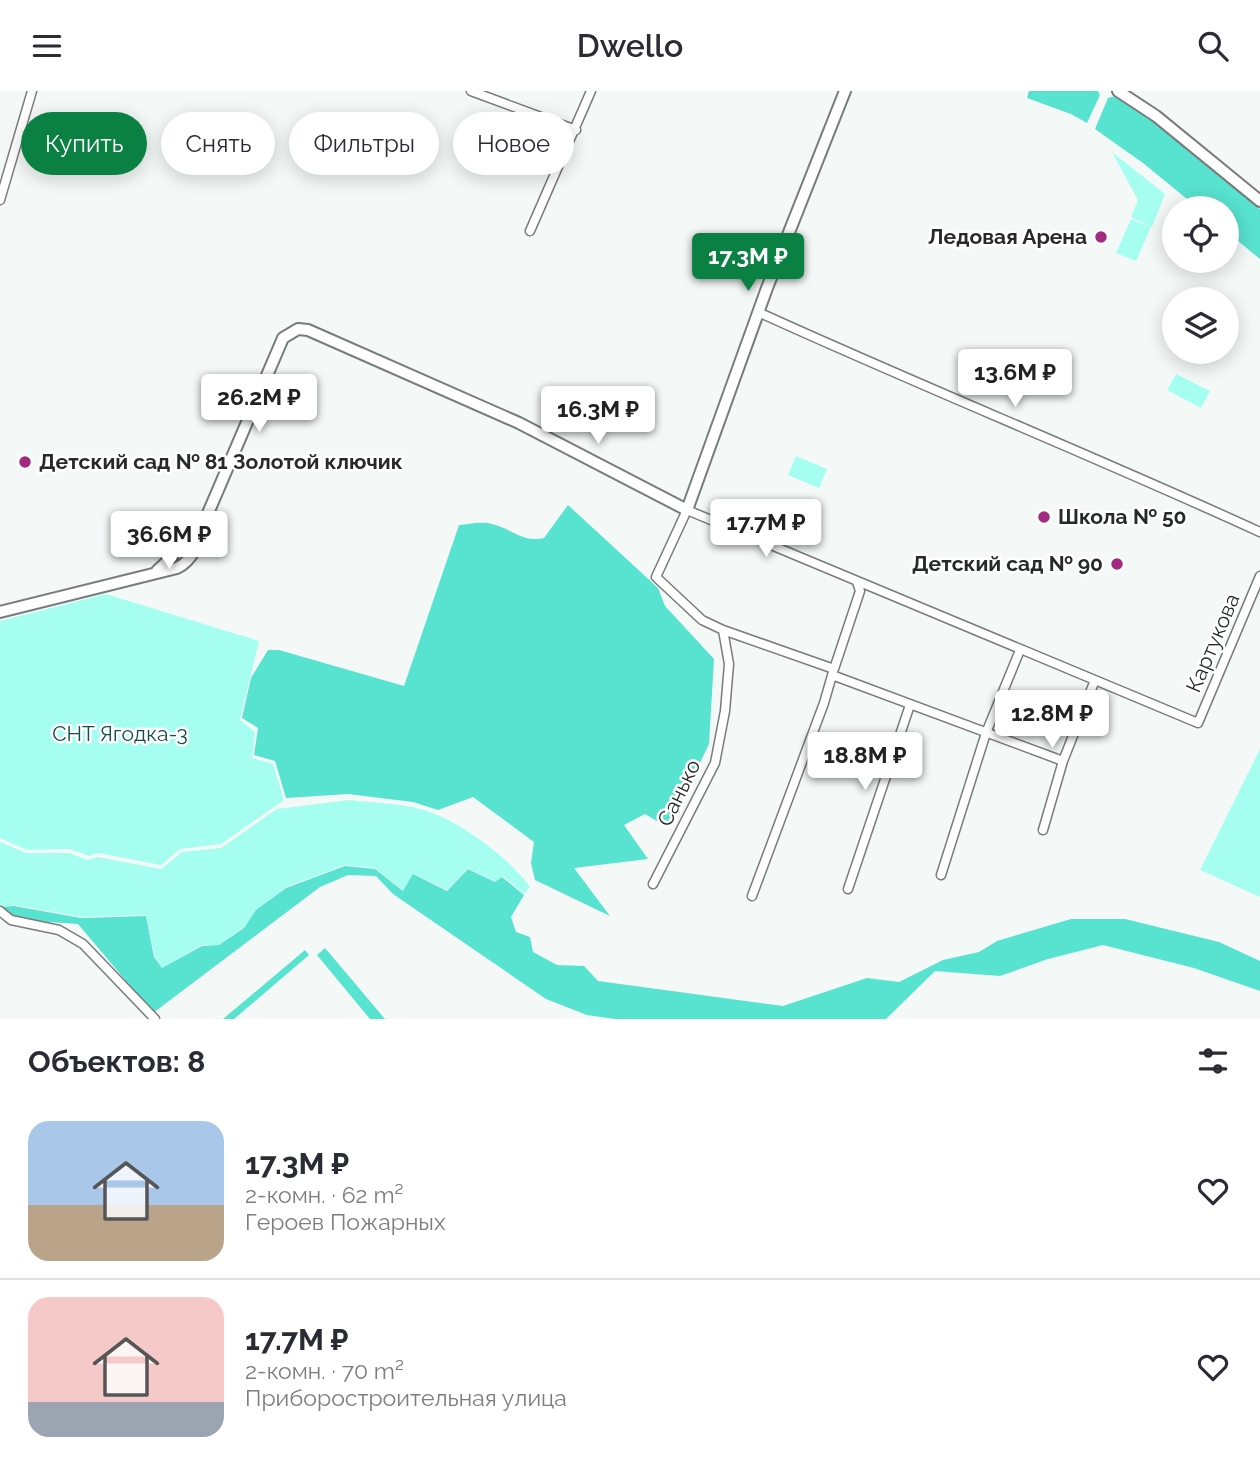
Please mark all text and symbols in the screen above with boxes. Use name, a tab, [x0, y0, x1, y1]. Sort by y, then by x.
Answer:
icon: menu	[28, 27, 66, 65]
text: Dwello	[577, 27, 683, 64]
icon: search	[1194, 27, 1232, 65]
chip: Купить	[21, 112, 147, 175]
chip: Снять	[161, 112, 275, 175]
chip: Фильтры	[289, 112, 439, 175]
chip: Новое	[453, 112, 574, 175]
map controls	[1162, 196, 1239, 364]
button: locate	[1162, 196, 1239, 273]
place label: Ледовая Арена	[928, 224, 1087, 249]
marker: Ледовая Арена	[1093, 229, 1109, 245]
pin: 17.3M ₽	[683, 233, 813, 293]
text: 17.3M ₽	[708, 242, 788, 269]
button: layers	[1162, 287, 1239, 364]
pin: 13.6M ₽	[950, 349, 1080, 409]
text: 13.6M ₽	[974, 358, 1056, 385]
pin: 26.2M ₽	[194, 375, 324, 434]
text: 26.2M ₽	[217, 383, 301, 410]
pin: 16.3M ₽	[533, 387, 663, 446]
text: 16.3M ₽	[557, 395, 639, 422]
place label: Детский сад № 81 Золотой ключик	[39, 449, 403, 474]
marker: Детский сад № 81 Золотой ключик	[17, 454, 33, 470]
pin: 17.7M ₽	[701, 499, 831, 559]
place label: Школа № 50	[1058, 504, 1186, 529]
text: 17.7M ₽	[726, 508, 806, 535]
marker: Школа № 50	[1036, 509, 1052, 525]
pin: 36.6M ₽	[104, 511, 234, 571]
text: 36.6M ₽	[127, 520, 211, 547]
place label: Детский сад № 90	[912, 551, 1103, 576]
marker: Детский сад № 90	[1109, 556, 1125, 572]
street label: Картукова	[1181, 590, 1244, 696]
pin: 12.8M ₽	[987, 691, 1117, 750]
text: 12.8M ₽	[1011, 699, 1093, 726]
park label: СНТ Ягодка-3	[52, 721, 188, 746]
pin: 18.8M ₽	[800, 733, 930, 792]
text: 18.8M ₽	[823, 741, 907, 768]
street label: Санько	[652, 755, 705, 830]
icon: filters	[1194, 1042, 1232, 1080]
text: Объектов: 8	[28, 1044, 205, 1079]
text: 17.3M ₽	[245, 1146, 349, 1181]
icon: home	[84, 1149, 168, 1233]
icon: heart	[1194, 1172, 1232, 1210]
text: 2-комн. · 62 m²	[245, 1181, 403, 1208]
text: Героев Пожарных	[245, 1208, 446, 1235]
text: 17.7M ₽	[245, 1322, 349, 1357]
icon: home	[84, 1325, 168, 1409]
icon: heart	[1194, 1348, 1232, 1386]
text: 2-комн. · 70 m²	[245, 1357, 404, 1384]
text: Приборостроительная улица	[245, 1384, 567, 1411]

